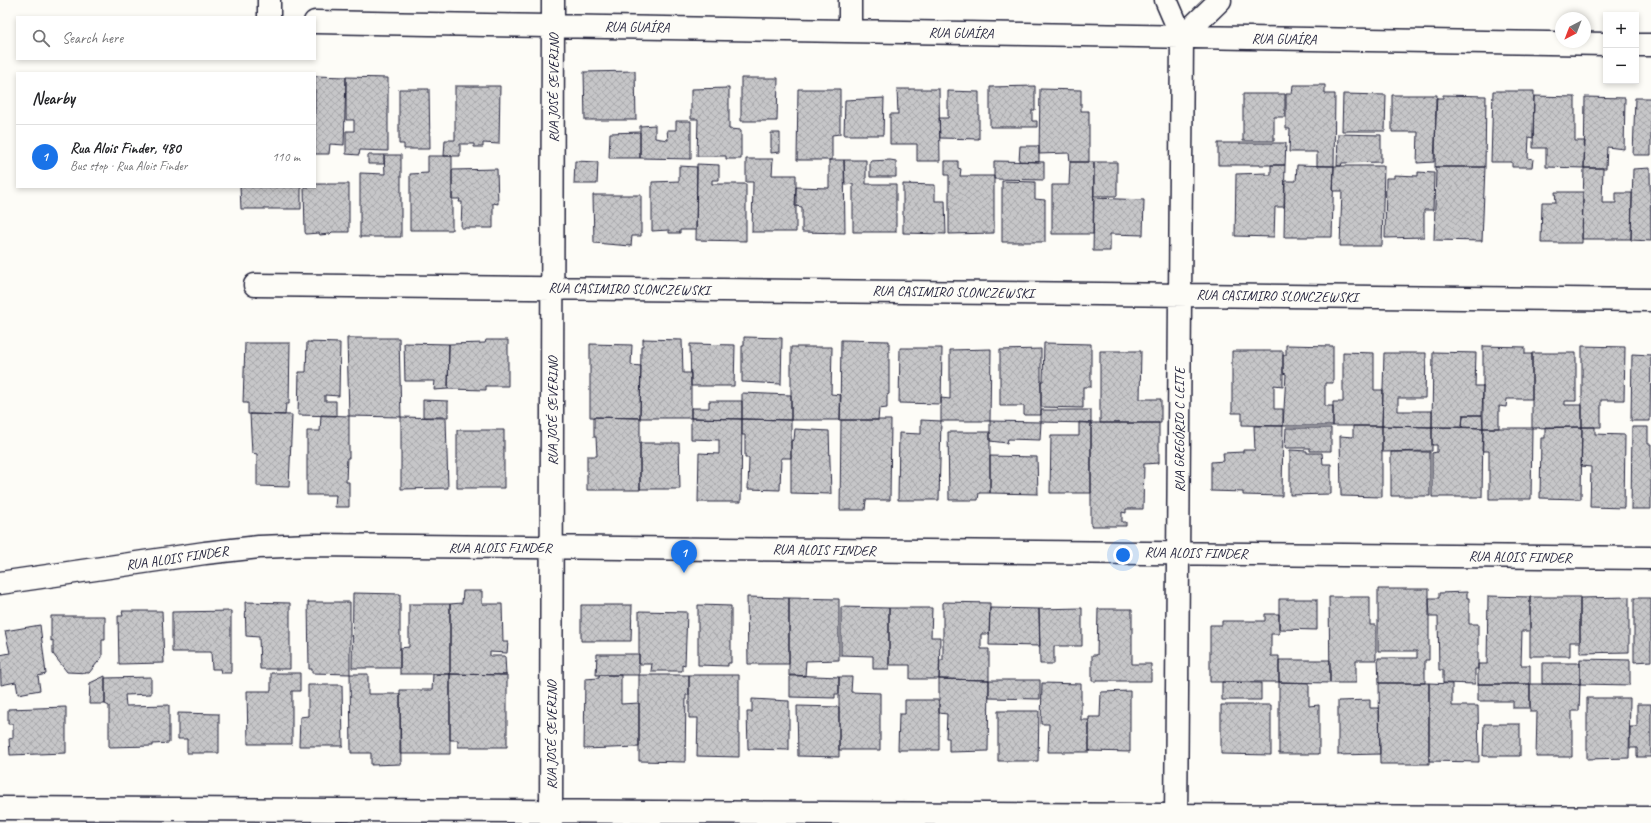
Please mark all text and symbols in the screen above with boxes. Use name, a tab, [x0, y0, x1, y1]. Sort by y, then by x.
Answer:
north arrow	[1555, 12, 1591, 48]
map controls	[1603, 12, 1639, 84]
button: +	[1603, 12, 1639, 48]
search box	[16, 16, 316, 60]
street label: RUA GUAÍRA	[604, 18, 671, 36]
street label: RUA GUAÍRA	[928, 24, 995, 42]
icon: search	[30, 27, 52, 49]
text: Search here	[62, 29, 123, 48]
street label: RUA GUAÍRA	[1251, 30, 1318, 48]
street label: RUA JOSÉ SEVERINO	[545, 31, 562, 143]
button: −	[1603, 48, 1639, 84]
text: Nearby	[32, 88, 75, 109]
text: Rua Alois Finder, 480	[70, 139, 181, 158]
text: 1	[42, 149, 48, 165]
text: 110 m	[272, 149, 300, 165]
text: Bus stop · Rua Alois Finder	[70, 158, 187, 174]
street label: RUA CASIMIRO SLONCZEWSKI	[548, 279, 713, 299]
street label: RUA CASIMIRO SLONCZEWSKI	[872, 282, 1037, 302]
street label: RUA CASIMIRO SLONCZEWSKI	[1196, 286, 1361, 306]
street label: RUA JOSÉ SEVERINO	[544, 354, 561, 466]
street label: RUA GREGÓRIO C LEITE	[1171, 365, 1188, 492]
street label: RUA ALOIS FINDER	[449, 539, 553, 556]
pin: 1	[671, 540, 697, 573]
street label: RUA ALOIS FINDER	[772, 541, 877, 559]
street label: RUA ALOIS FINDER	[125, 542, 231, 574]
street label: RUA ALOIS FINDER	[1144, 544, 1249, 562]
your location	[1113, 545, 1133, 565]
street label: RUA ALOIS FINDER	[1468, 548, 1573, 566]
street label: RUA JOSÉ SEVERINO	[543, 678, 560, 790]

